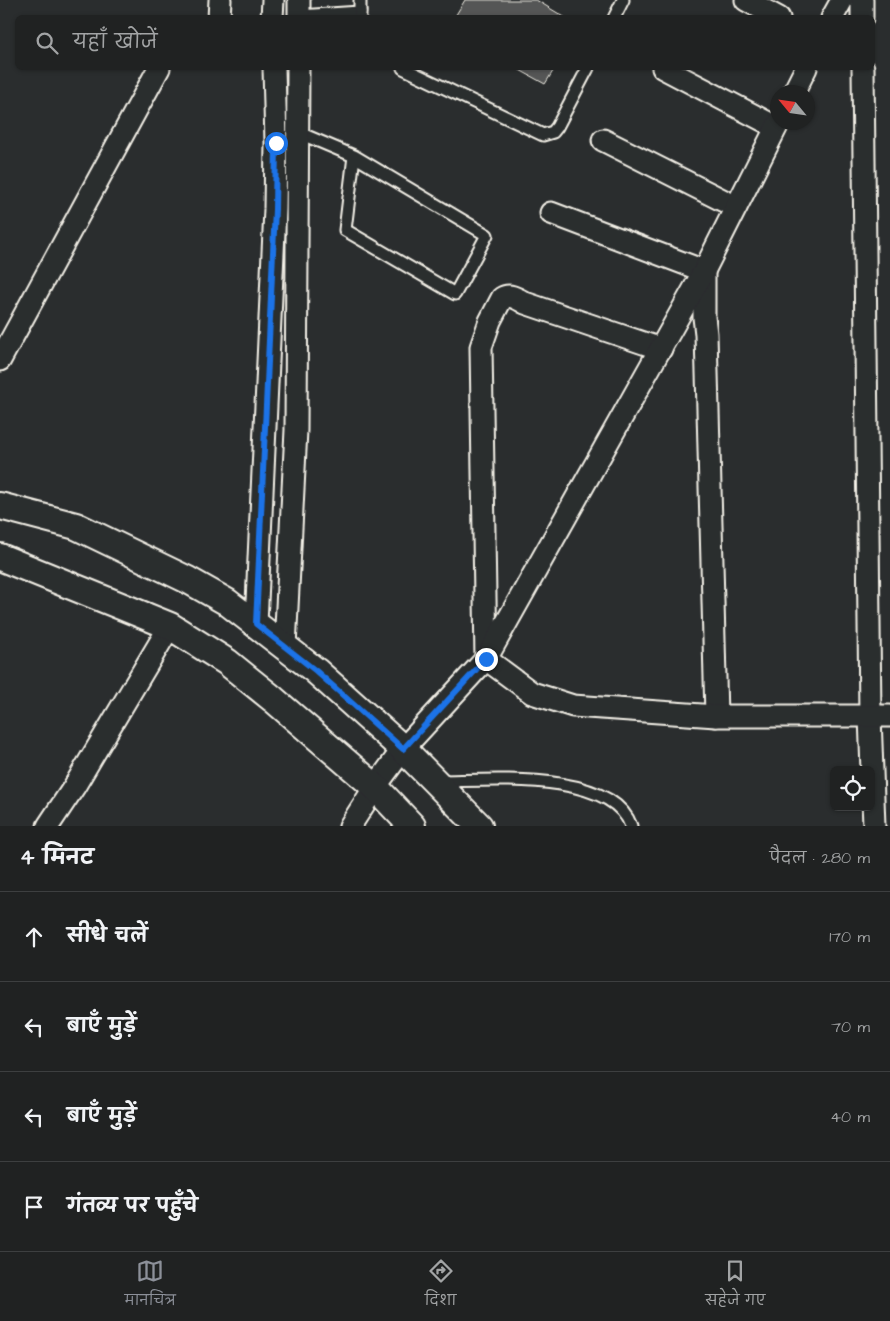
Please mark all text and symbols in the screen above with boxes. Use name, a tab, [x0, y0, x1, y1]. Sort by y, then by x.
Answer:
search box	[15, 15, 875, 70]
icon: search	[33, 29, 61, 57]
text: यहाँ खोजें	[73, 29, 157, 56]
north arrow	[770, 85, 815, 130]
route start	[265, 132, 288, 155]
route end	[475, 648, 498, 671]
map controls	[830, 766, 875, 811]
button: locate	[830, 766, 875, 811]
text: 4 मिनट	[20, 843, 94, 872]
text: पैदल · 280 m	[769, 847, 870, 869]
icon: ahead	[20, 923, 48, 951]
text: सीधे चलें	[67, 923, 148, 950]
text: 170 m	[829, 926, 870, 948]
icon: left	[20, 1013, 48, 1041]
text: बाएँ मुड़ें	[67, 1013, 136, 1040]
text: 70 m	[831, 1016, 870, 1038]
icon: left	[20, 1103, 48, 1131]
text: बाएँ मुड़ें	[67, 1103, 136, 1130]
text: 40 m	[830, 1106, 870, 1128]
icon: arrive	[20, 1193, 48, 1221]
text: गंतव्य पर पहुँचे	[67, 1193, 198, 1220]
tab: मानचित्र	[124, 1257, 176, 1316]
tab: दिशा	[425, 1257, 456, 1316]
tab: सहेजे गए	[705, 1257, 766, 1316]

